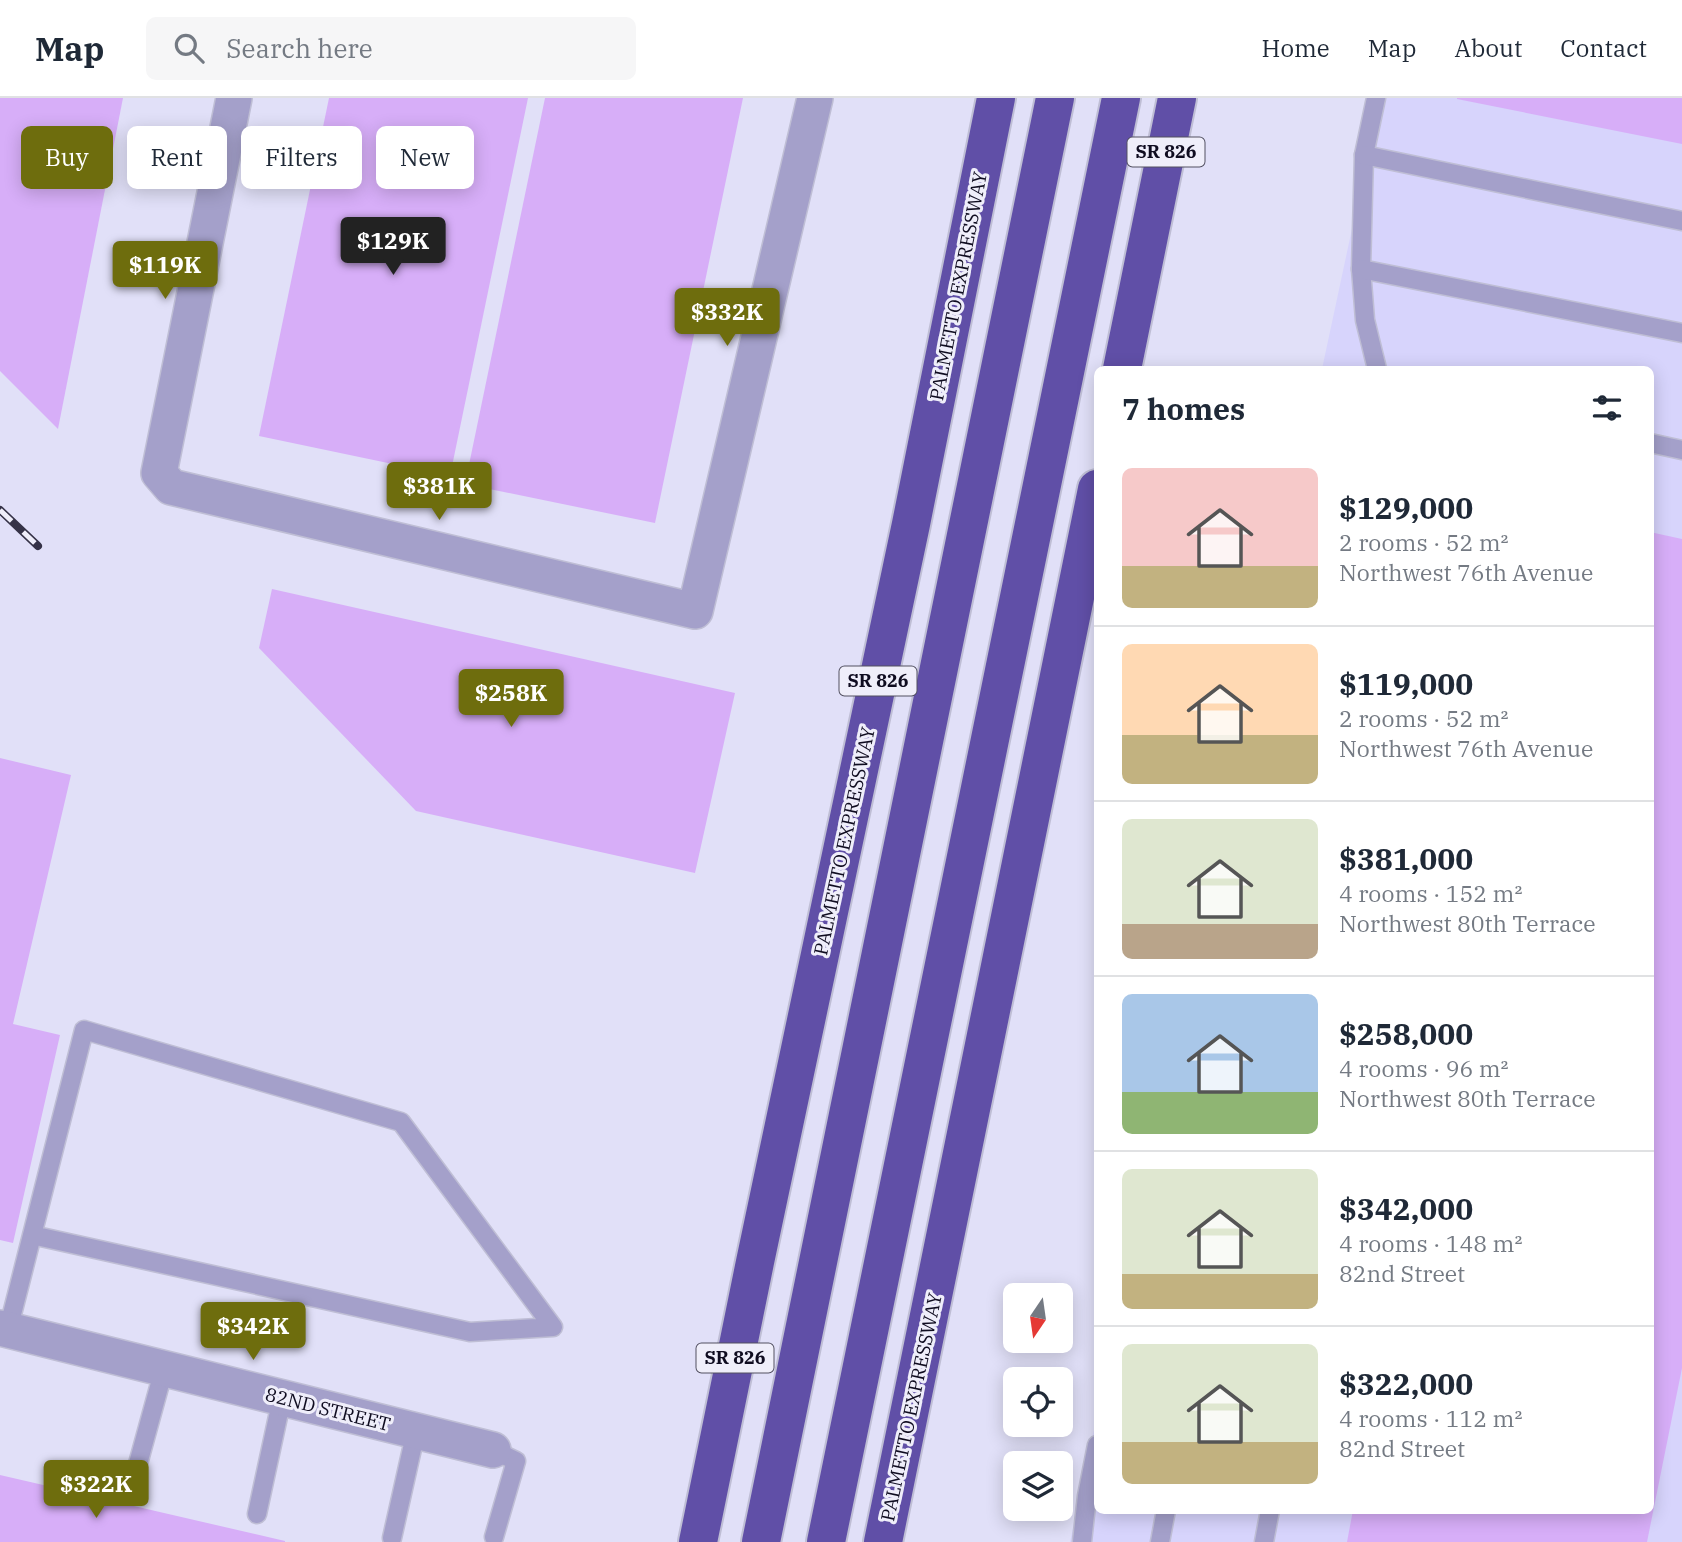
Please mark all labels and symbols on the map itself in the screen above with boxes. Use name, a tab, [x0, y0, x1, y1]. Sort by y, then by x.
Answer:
road number: SR 826	[1128, 138, 1204, 166]
street label: PALMETTO EXPRESSWAY	[924, 169, 992, 403]
pin: $129K	[344, 218, 442, 277]
pin: $119K	[116, 242, 214, 301]
pin: $332K	[678, 288, 776, 348]
pin: $381K	[390, 462, 488, 522]
road number: SR 826	[840, 666, 917, 696]
pin: $258K	[462, 670, 560, 729]
street label: PALMETTO EXPRESSWAY	[808, 725, 880, 957]
north arrow	[1003, 1283, 1073, 1353]
street label: PALMETTO EXPRESSWAY	[875, 1291, 947, 1523]
pin: $342K	[204, 1302, 302, 1362]
road number: SR 826	[696, 1344, 774, 1372]
street label: 82ND STREET	[263, 1382, 393, 1436]
pin: $322K	[47, 1460, 145, 1520]

